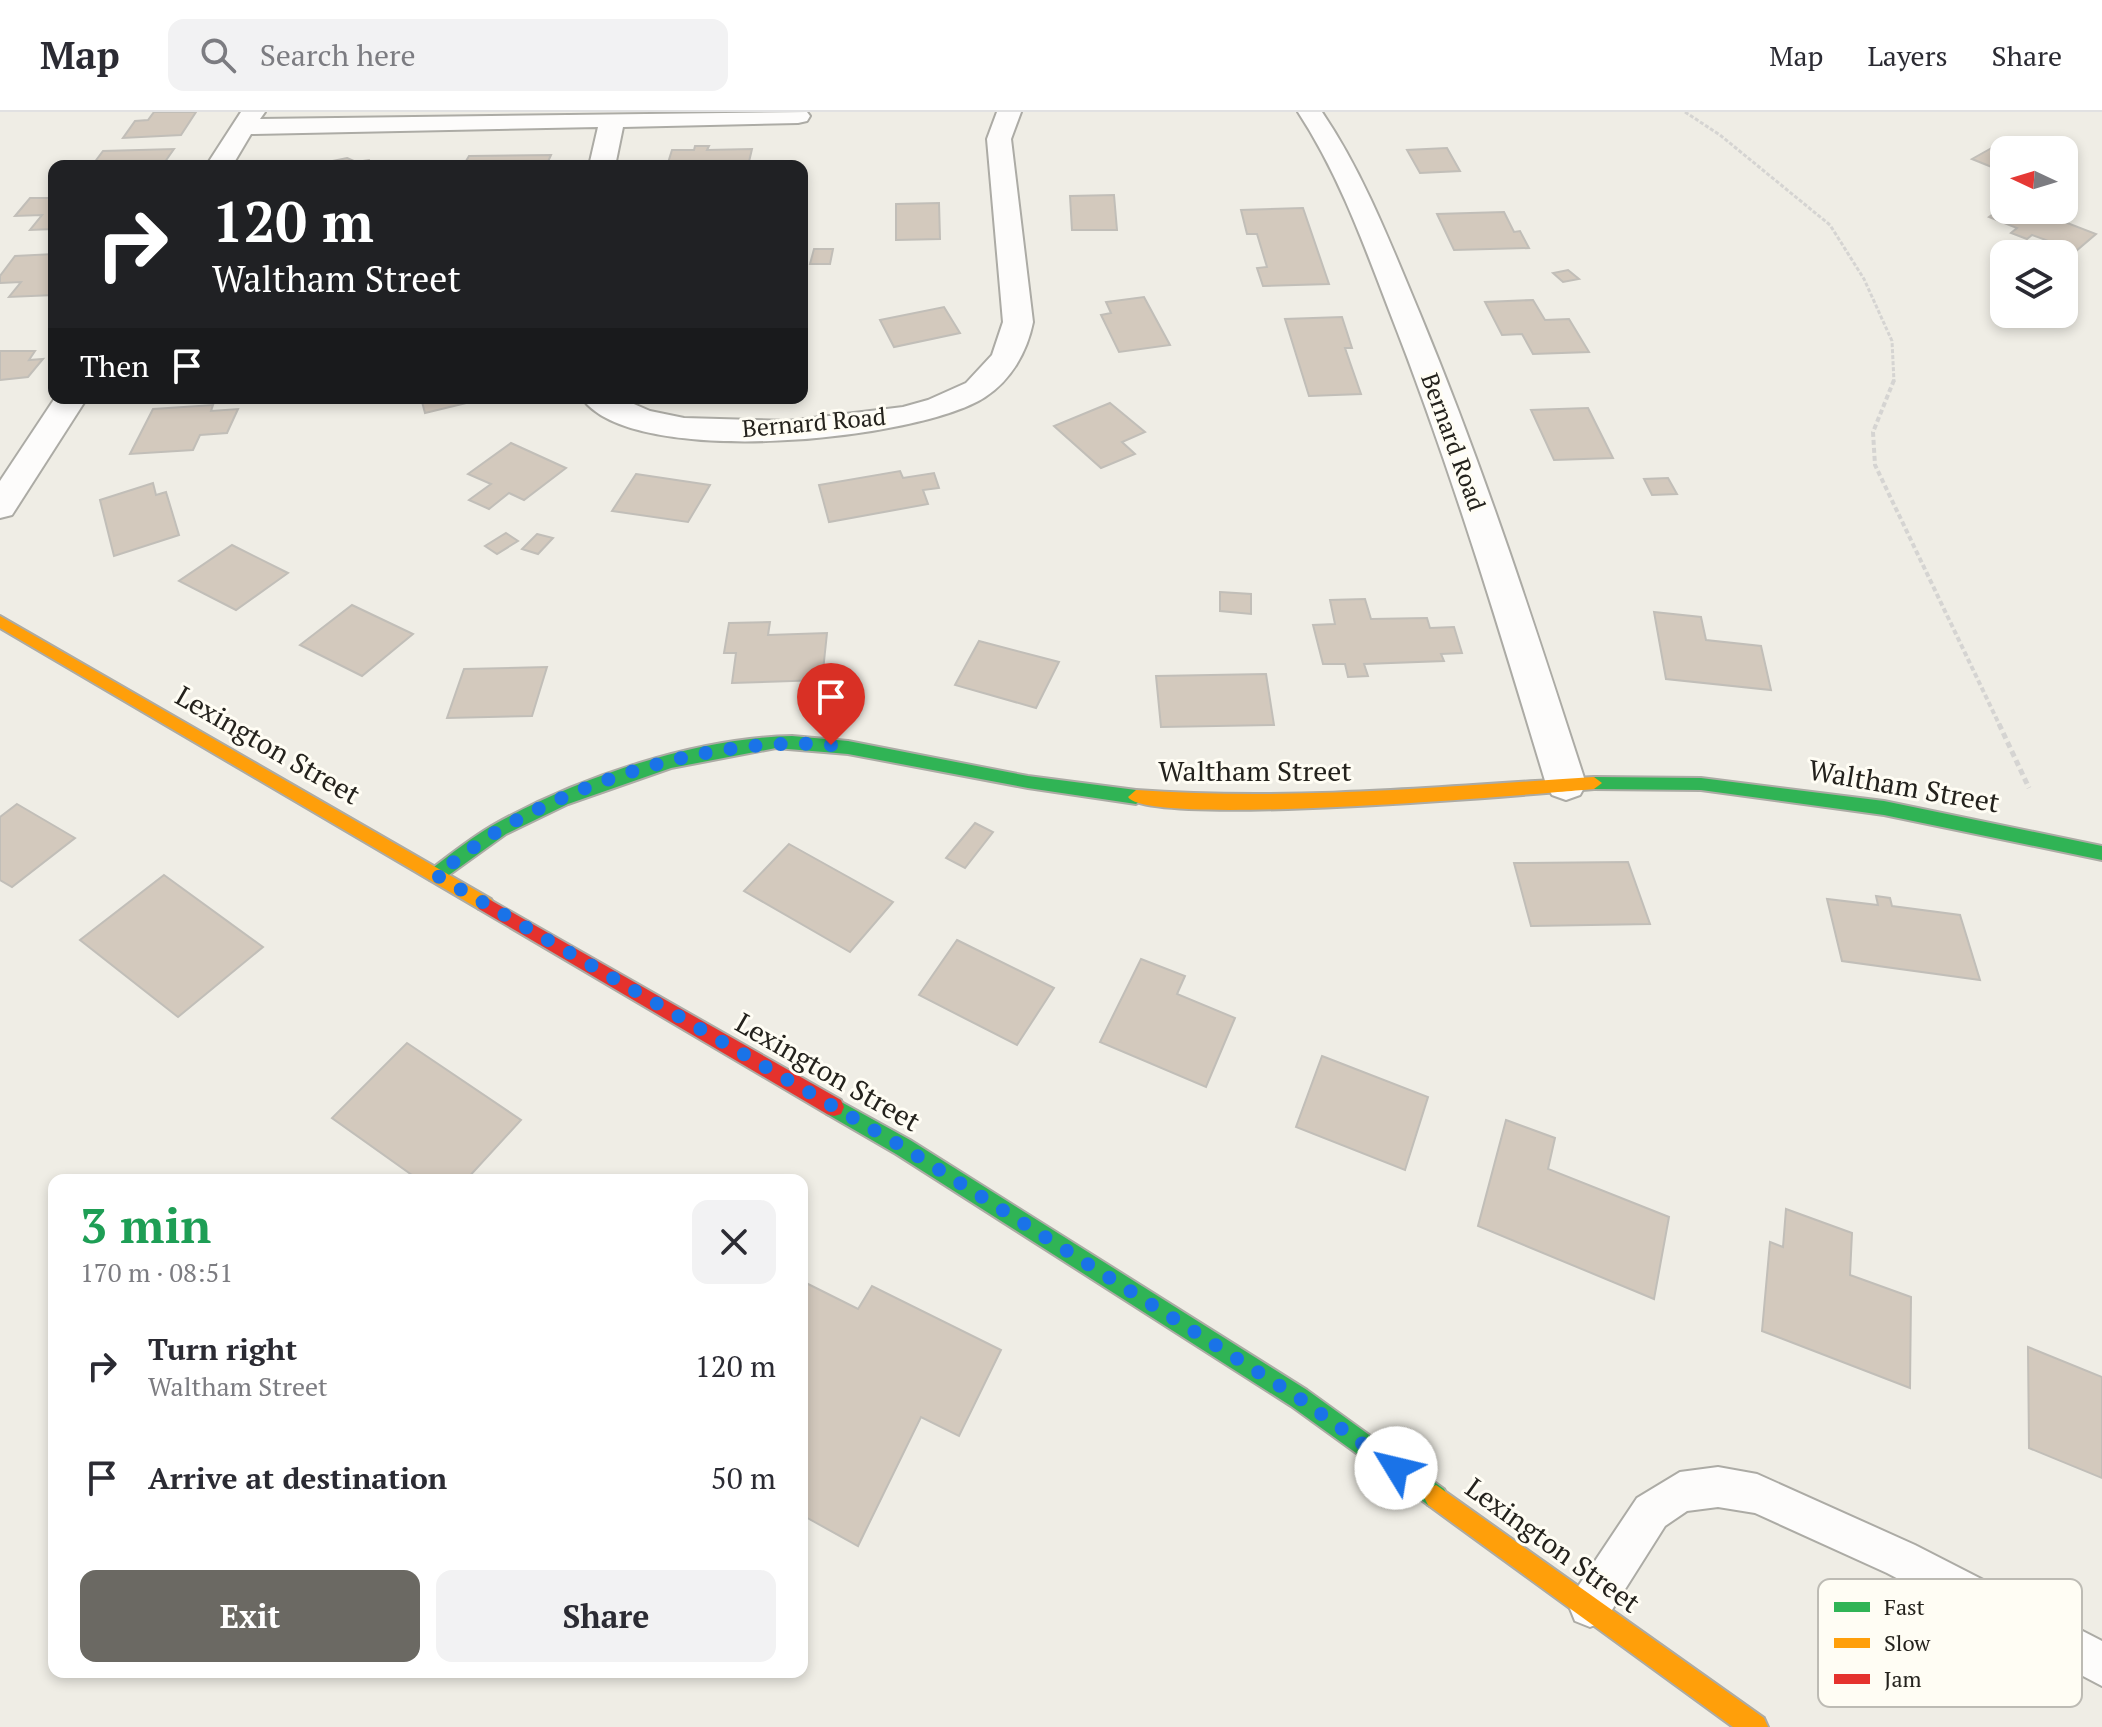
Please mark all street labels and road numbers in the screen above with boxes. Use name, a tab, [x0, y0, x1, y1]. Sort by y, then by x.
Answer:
street label: Bernard Road	[1414, 368, 1494, 515]
street label: Bernard Road	[741, 400, 887, 444]
street label: Lexington Street	[169, 677, 368, 813]
street label: Waltham Street	[1806, 750, 2003, 821]
street label: Waltham Street	[1158, 752, 1352, 789]
street label: Lexington Street	[729, 1004, 928, 1140]
street label: Lexington Street	[1459, 1469, 1649, 1621]

